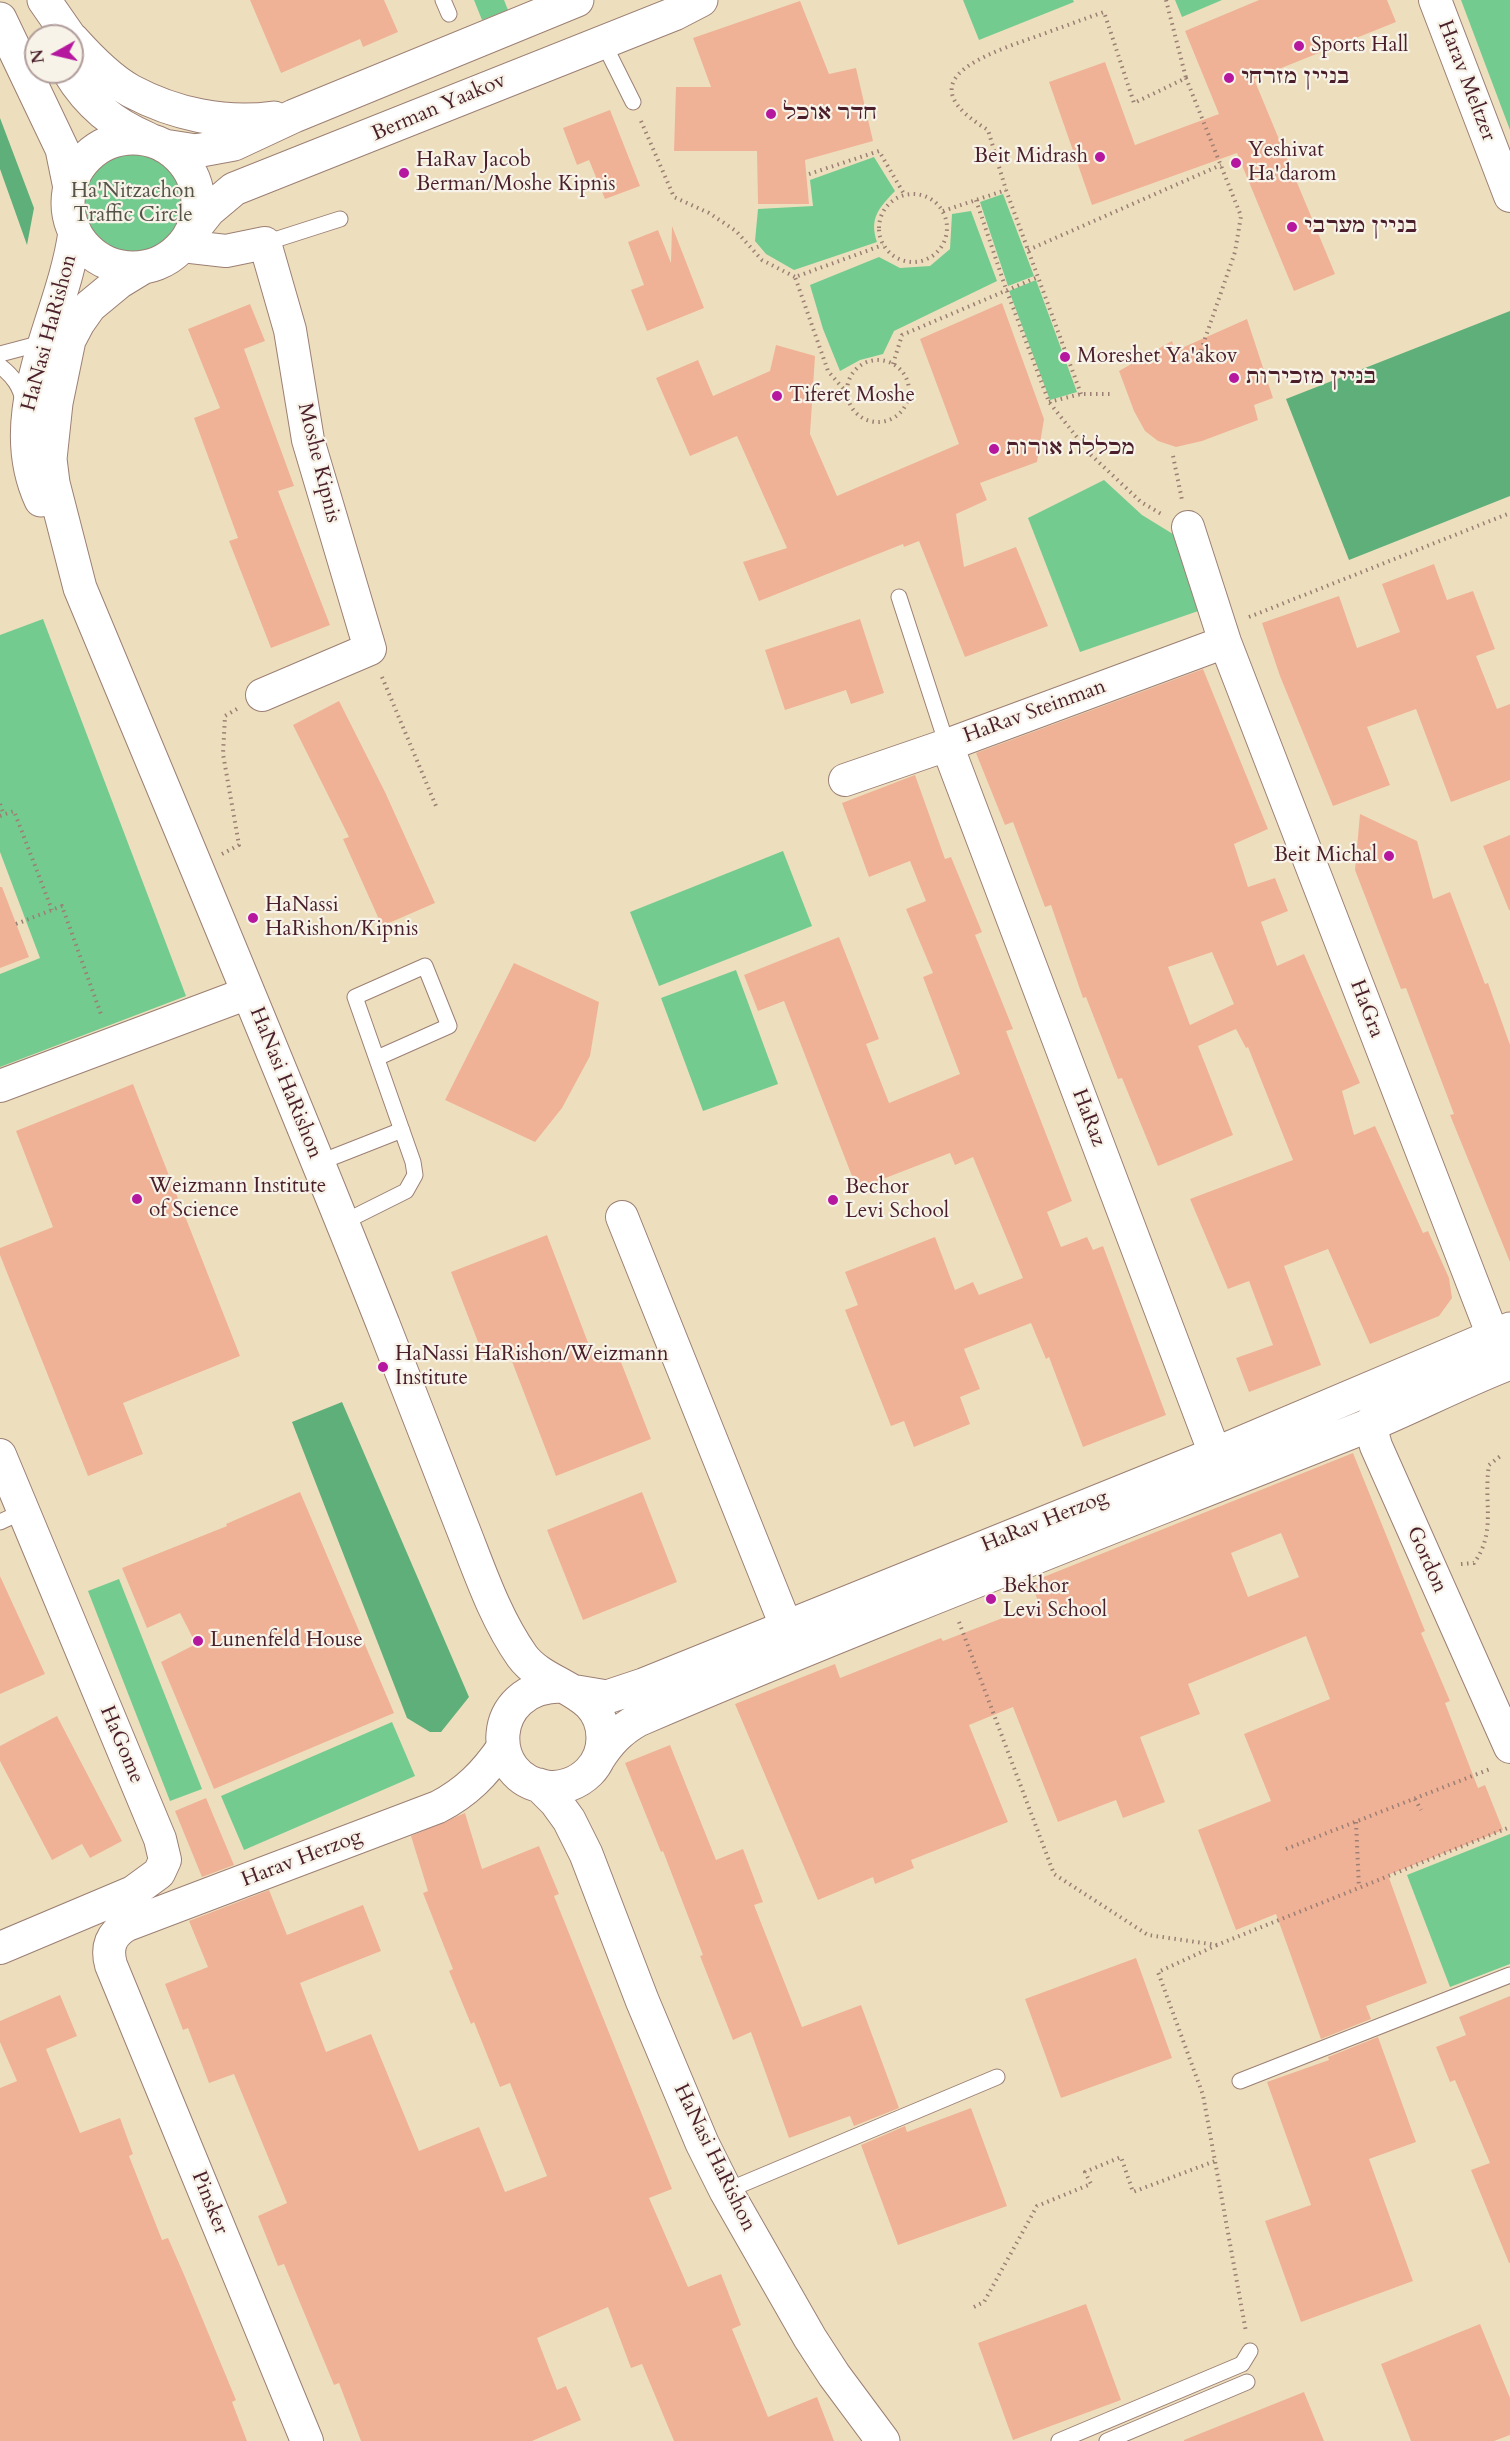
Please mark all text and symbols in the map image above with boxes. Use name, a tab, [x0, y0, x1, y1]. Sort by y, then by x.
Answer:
street label: Harav Meltzer	[1431, 17, 1501, 145]
north arrow	[24, 24, 84, 84]
place label: Sports Hall	[1311, 33, 1408, 59]
marker: Sports Hall	[1292, 39, 1306, 53]
text: N	[26, 48, 50, 65]
place label: בניין מזרחי	[1241, 65, 1350, 91]
street label: Berman Yaakov	[368, 68, 510, 148]
marker: בניין מזרחי	[1222, 71, 1236, 85]
place label: חדר אוכל	[783, 101, 877, 127]
marker: חדר אוכל	[764, 107, 778, 121]
place label: Yeshivat Ha'darom	[1248, 138, 1336, 188]
place label: Beit Midrash	[974, 144, 1088, 170]
place label: HaRav Jacob Berman/Moshe Kipnis	[416, 148, 615, 198]
marker: Beit Midrash	[1093, 150, 1107, 164]
marker: Yeshivat Ha'darom	[1229, 156, 1243, 170]
marker: HaRav Jacob Berman/Moshe Kipnis	[397, 166, 411, 180]
park label: Ha'Nitzachon Traffic Circle	[71, 179, 195, 229]
place label: בניין מערבי	[1304, 214, 1418, 240]
marker: בניין מערבי	[1285, 220, 1299, 234]
street label: HaNasi HaRishon	[17, 252, 83, 414]
place label: Moreshet Ya'akov	[1077, 344, 1237, 370]
marker: Moreshet Ya'akov	[1058, 350, 1072, 364]
place label: בניין מזכירות	[1246, 365, 1377, 391]
marker: בניין מזכירות	[1227, 371, 1241, 385]
place label: Tiferet Moshe	[789, 383, 915, 409]
marker: Tiferet Moshe	[770, 389, 784, 403]
street label: Moshe Kipnis	[291, 401, 345, 525]
place label: מכללת אורות	[1006, 436, 1135, 462]
marker: מכללת אורות	[987, 442, 1001, 456]
street label: HaRav Steinman	[960, 675, 1110, 749]
place label: Beit Michal	[1274, 843, 1377, 869]
marker: Beit Michal	[1382, 849, 1396, 863]
place label: HaNassi HaRishon/Kipnis	[265, 893, 418, 943]
marker: HaNassi HaRishon/Kipnis	[246, 911, 260, 925]
street label: HaGra	[1343, 976, 1389, 1042]
street label: HaNasi HaRishon	[243, 1004, 327, 1162]
street label: HaRaz	[1066, 1086, 1110, 1150]
place label: Weizmann Institute of Science	[149, 1174, 326, 1224]
place label: Bechor Levi School	[845, 1175, 949, 1225]
marker: Weizmann Institute of Science	[130, 1192, 144, 1206]
marker: Bechor Levi School	[826, 1193, 840, 1207]
place label: HaNassi HaRishon/Weizmann Institute	[395, 1342, 669, 1392]
marker: HaNassi HaRishon/Weizmann Institute	[376, 1360, 390, 1374]
street label: HaRav Herzog	[978, 1485, 1112, 1559]
street label: Gordon	[1400, 1523, 1452, 1597]
place label: Bekhor Levi School	[1003, 1574, 1107, 1624]
marker: Bekhor Levi School	[984, 1592, 998, 1606]
place label: Lunenfeld House	[210, 1628, 363, 1654]
marker: Lunenfeld House	[191, 1634, 205, 1648]
street label: HaGome	[93, 1702, 149, 1788]
street label: Harav Herzog	[238, 1825, 366, 1893]
street label: HaNasi HaRishon	[667, 2080, 761, 2236]
street label: Pinsker	[185, 2168, 233, 2238]

